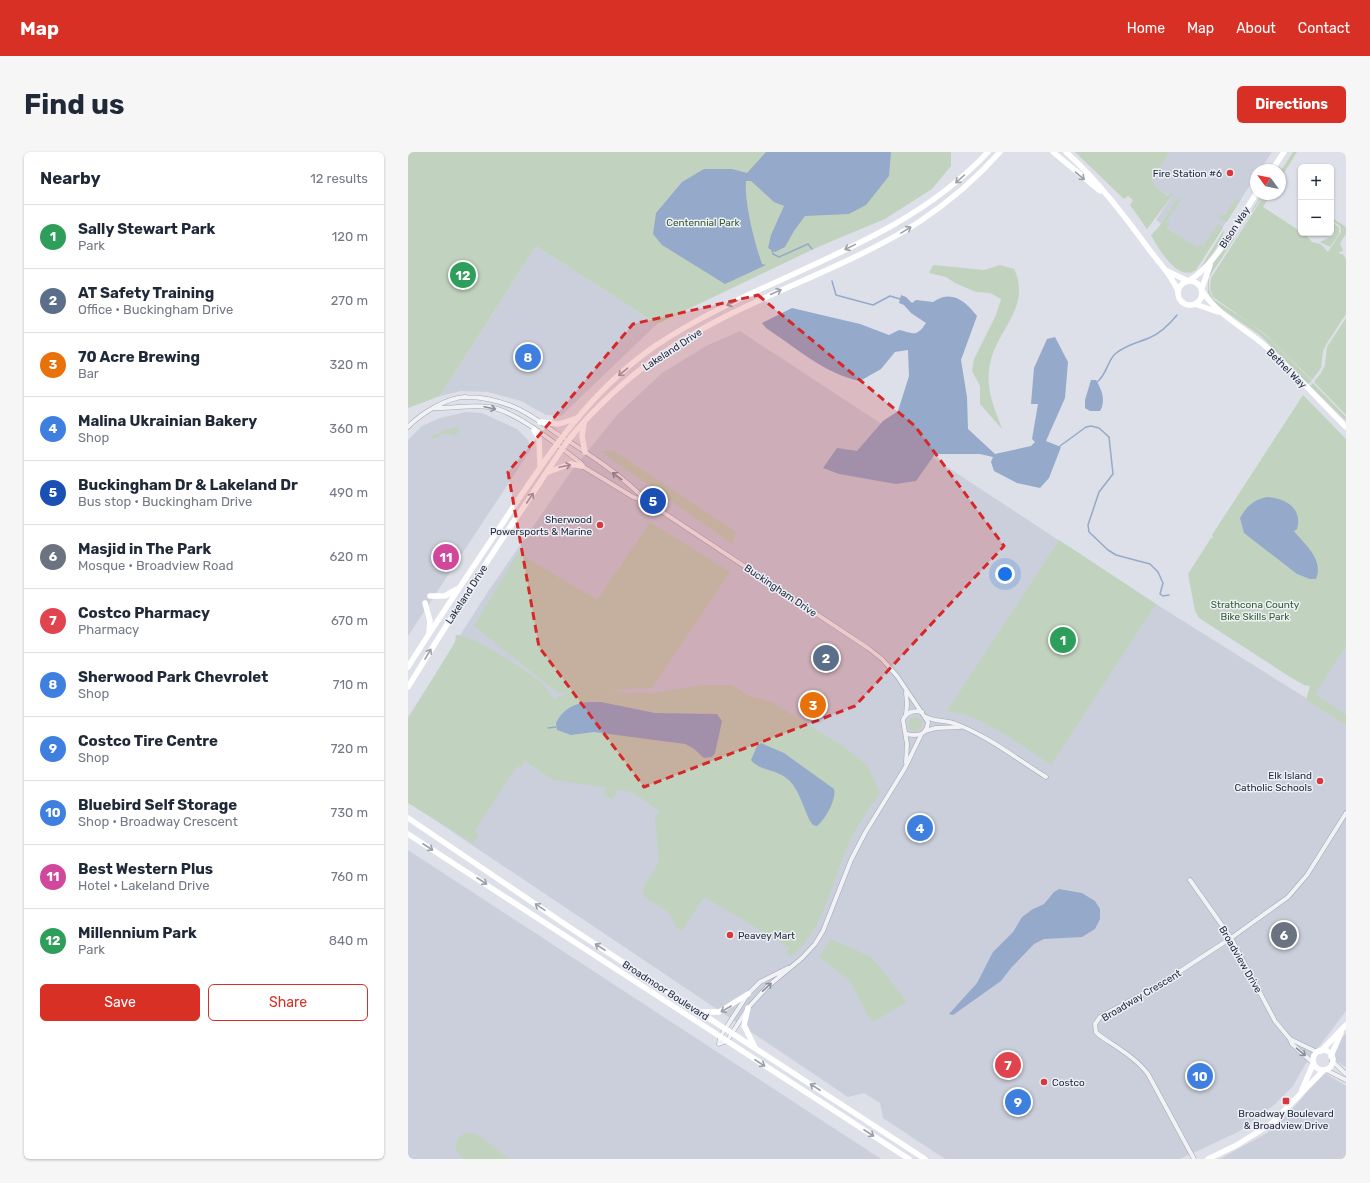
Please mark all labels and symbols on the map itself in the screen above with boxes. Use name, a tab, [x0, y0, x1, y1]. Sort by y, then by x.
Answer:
north arrow	[1250, 164, 1286, 200]
place label: Fire Station #6	[1153, 168, 1222, 180]
marker: Fire Station #6	[1225, 168, 1235, 178]
one-way arrow	[1074, 171, 1085, 180]
one-way arrow	[955, 175, 965, 184]
street label: Bison Way	[1217, 204, 1253, 251]
park label: Centennial Park	[666, 217, 741, 229]
one-way arrow	[900, 225, 912, 233]
one-way arrow	[844, 244, 856, 251]
pin: 12	[450, 260, 476, 290]
one-way arrow	[770, 288, 782, 295]
one-way arrow	[727, 300, 739, 307]
street label: Lakeland Drive	[641, 326, 705, 373]
pin: 8	[515, 342, 541, 372]
street label: Bethel Way	[1264, 346, 1309, 391]
one-way arrow	[618, 368, 628, 377]
one-way arrow	[483, 405, 496, 413]
one-way arrow	[558, 461, 571, 469]
one-way arrow	[612, 472, 623, 480]
pin: 5	[640, 486, 666, 516]
one-way arrow	[526, 493, 534, 504]
place label: Sherwood Powersports & Marine	[490, 514, 592, 538]
marker: Sherwood Powersports & Marine	[595, 520, 605, 530]
pin: 11	[433, 542, 459, 572]
street label: Lakeland Drive	[443, 562, 491, 626]
street label: Buckingham Drive	[742, 562, 819, 620]
your location	[995, 564, 1015, 584]
park label: Strathcona County Bike Skills Park	[1211, 599, 1300, 623]
pin: 1	[1050, 625, 1076, 655]
pin: 2	[813, 643, 839, 673]
one-way arrow	[425, 648, 433, 660]
pin: 3	[800, 690, 826, 720]
place label: Elk Island Catholic Schools	[1234, 770, 1312, 794]
marker: Elk Island Catholic Schools	[1315, 776, 1325, 786]
pin: 4	[907, 813, 933, 843]
one-way arrow	[423, 843, 434, 851]
one-way arrow	[476, 878, 488, 886]
one-way arrow	[535, 903, 546, 911]
pin: 6	[1271, 920, 1297, 950]
street label: Broadview Drive	[1216, 924, 1264, 995]
marker: Peavey Mart	[725, 930, 735, 940]
place label: Peavey Mart	[738, 930, 795, 942]
one-way arrow	[595, 943, 606, 951]
street label: Broadmoor Boulevard	[620, 958, 711, 1023]
street label: Broadway Crescent	[1100, 967, 1184, 1024]
one-way arrow	[762, 982, 772, 992]
one-way arrow	[720, 1005, 732, 1013]
one-way arrow	[1295, 1047, 1306, 1056]
pin: 7	[995, 1050, 1021, 1080]
one-way arrow	[754, 1059, 766, 1067]
pin: 10	[1187, 1061, 1213, 1091]
marker: Costco	[1039, 1077, 1049, 1087]
place label: Costco	[1052, 1077, 1085, 1089]
one-way arrow	[810, 1083, 821, 1091]
pin: 9	[1005, 1087, 1031, 1117]
marker: Broadway Boulevard & Broadview Drive	[1281, 1096, 1291, 1106]
place label: Broadway Boulevard & Broadview Drive	[1238, 1108, 1334, 1132]
one-way arrow	[863, 1129, 874, 1137]

